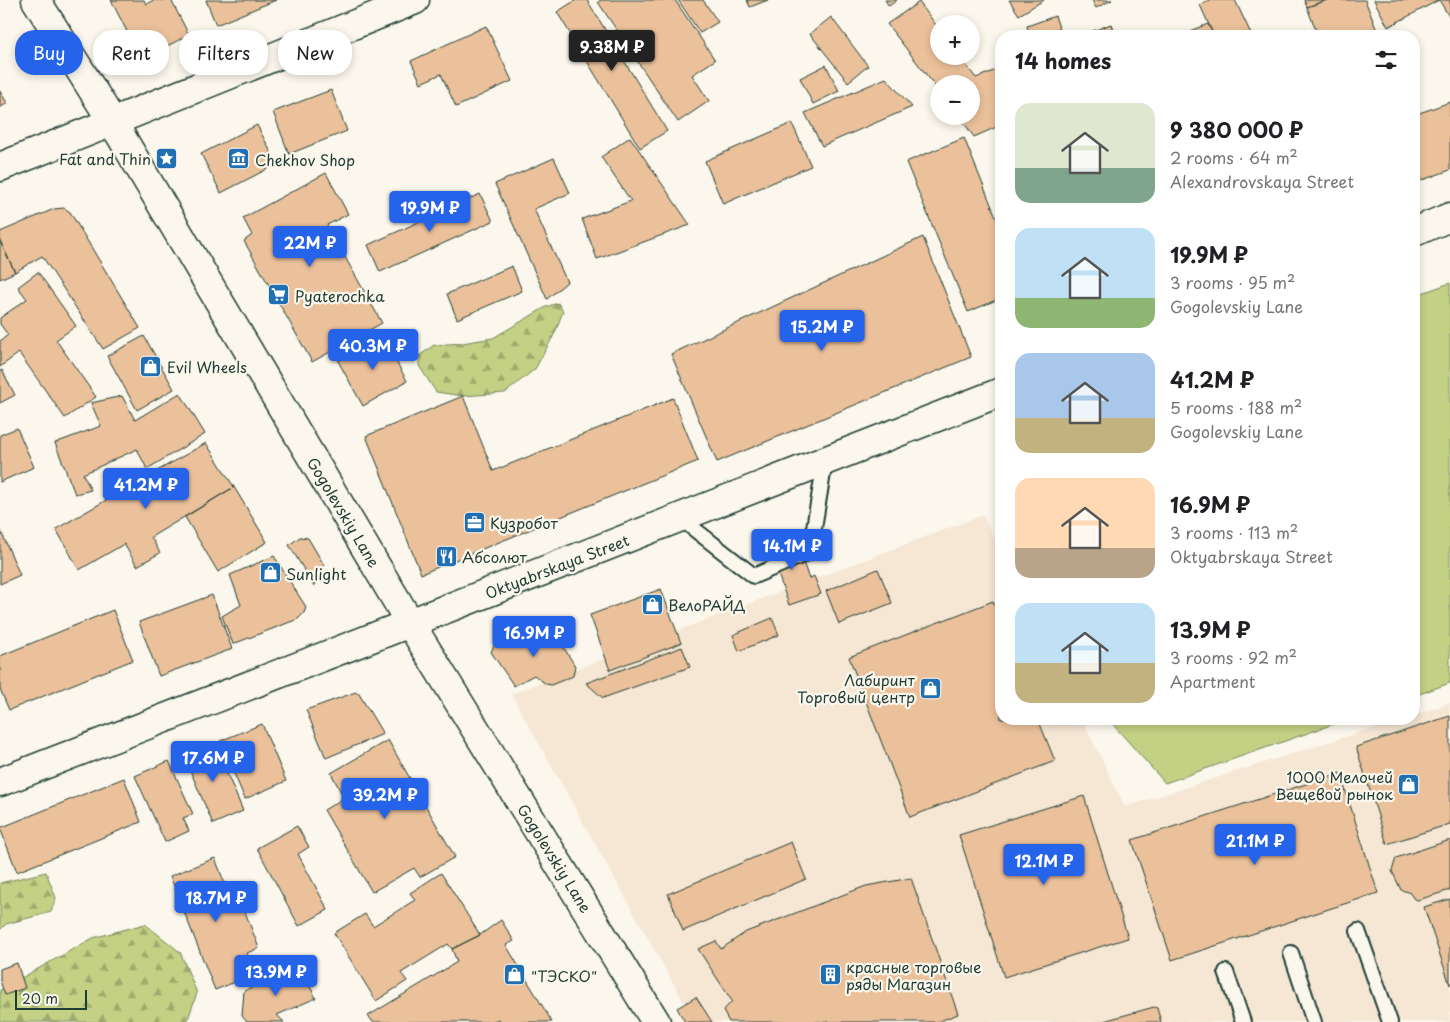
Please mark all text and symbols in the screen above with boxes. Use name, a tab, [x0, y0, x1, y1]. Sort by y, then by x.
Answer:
map controls	[930, 15, 980, 125]
button: +	[930, 15, 980, 65]
chip: Buy	[15, 30, 83, 75]
chip: Rent	[93, 30, 169, 75]
chip: Filters	[179, 30, 268, 75]
chip: New	[278, 30, 352, 75]
pin: 9.38M ₽	[566, 30, 658, 72]
text: 9.38M ₽	[580, 34, 644, 58]
text: 14 homes	[1015, 44, 1111, 76]
icon: filters	[1372, 46, 1400, 74]
button: −	[930, 75, 980, 125]
text: 9 380 000 ₽	[1170, 113, 1303, 145]
icon: home	[1055, 123, 1115, 183]
text: 2 rooms · 64 m²	[1170, 145, 1298, 169]
place icon: Fat and Thin	[155, 146, 179, 170]
place label: Fat and Thin	[59, 147, 151, 170]
museum icon: Chekhov Shop	[227, 147, 251, 171]
place label: Chekhov Shop	[255, 148, 355, 171]
text: Alexandrovskaya Street	[1170, 169, 1354, 193]
pin: 19.9M ₽	[384, 190, 476, 233]
text: 19.9M ₽	[400, 195, 460, 219]
pin: 22M ₽	[275, 226, 345, 268]
text: 22M ₽	[284, 230, 336, 254]
text: 19.9M ₽	[1170, 238, 1248, 270]
icon: home	[1055, 248, 1115, 308]
text: 3 rooms · 95 m²	[1170, 270, 1295, 294]
supermarket icon: Pyaterochka	[267, 283, 291, 307]
place label: Pyaterochka	[295, 284, 385, 307]
text: Gogolevskiy Lane	[1170, 294, 1303, 318]
pin: 15.2M ₽	[776, 310, 868, 352]
text: 15.2M ₽	[791, 314, 853, 338]
pin: 40.3M ₽	[327, 328, 419, 371]
text: 40.3M ₽	[339, 333, 407, 357]
shop icon: Evil Wheels	[139, 354, 163, 378]
place label: Evil Wheels	[167, 355, 247, 378]
text: 41.2M ₽	[1170, 363, 1254, 395]
icon: home	[1055, 373, 1115, 433]
text: 5 rooms · 188 m²	[1170, 395, 1302, 419]
text: Gogolevskiy Lane	[1170, 419, 1303, 443]
street label: Gogolevskiy Lane	[302, 453, 386, 571]
pin: 41.2M ₽	[100, 468, 192, 510]
text: 41.2M ₽	[114, 472, 178, 496]
text: 16.9M ₽	[1170, 488, 1250, 520]
icon: home	[1055, 498, 1115, 558]
office icon: Кузробот	[462, 510, 486, 534]
place label: Кузробот	[490, 511, 559, 534]
text: 3 rooms · 113 m²	[1170, 520, 1298, 544]
street label: Oktyabrskaya Street	[482, 528, 632, 604]
pin: 14.1M ₽	[746, 528, 838, 571]
text: 14.1M ₽	[762, 533, 822, 557]
restaurant icon: Абсолют	[434, 544, 458, 568]
text: Oktyabrskaya Street	[1170, 544, 1333, 568]
place label: Абсолют	[462, 545, 528, 568]
shop icon: Sunlight	[258, 561, 282, 585]
place label: Sunlight	[286, 562, 346, 585]
shop icon: ВелоРАЙД	[640, 592, 664, 616]
place label: ВелоРАЙД	[668, 593, 746, 616]
text: 13.9M ₽	[1170, 613, 1251, 645]
pin: 16.9M ₽	[488, 616, 580, 658]
text: 16.9M ₽	[503, 620, 565, 644]
icon: home	[1055, 623, 1115, 683]
text: 3 rooms · 92 m²	[1170, 645, 1297, 669]
place label: Лабиринт Торговый центр	[797, 668, 916, 708]
text: Apartment	[1170, 669, 1255, 693]
shop icon: Лабиринт Торговый центр	[919, 676, 943, 700]
pin: 17.6M ₽	[167, 740, 259, 783]
text: 17.6M ₽	[182, 745, 244, 769]
place label: 1000 Мелочей Вещевой рынок	[1275, 765, 1393, 805]
shop icon: 1000 Мелочей Вещевой рынок	[1397, 773, 1421, 797]
pin: 39.2M ₽	[339, 778, 431, 820]
text: 39.2M ₽	[352, 782, 418, 806]
street label: Gogolevskiy Lane	[512, 799, 598, 917]
pin: 21.1M ₽	[1209, 824, 1301, 866]
text: 21.1M ₽	[1226, 828, 1284, 852]
pin: 12.1M ₽	[998, 844, 1090, 886]
text: 12.1M ₽	[1014, 848, 1074, 872]
pin: 18.7M ₽	[170, 880, 262, 923]
text: 18.7M ₽	[186, 885, 246, 909]
pin: 13.9M ₽	[230, 954, 322, 997]
place label: красные торговые ряды Магазин	[846, 955, 981, 995]
text: 13.9M ₽	[245, 959, 307, 983]
shop icon: "ТЭСКО"	[503, 963, 527, 987]
building icon: красные торговые ряды Магазин	[818, 963, 842, 987]
place label: "ТЭСКО"	[531, 964, 597, 987]
scale bar	[15, 987, 88, 1010]
text: 20 m	[22, 988, 58, 1009]

